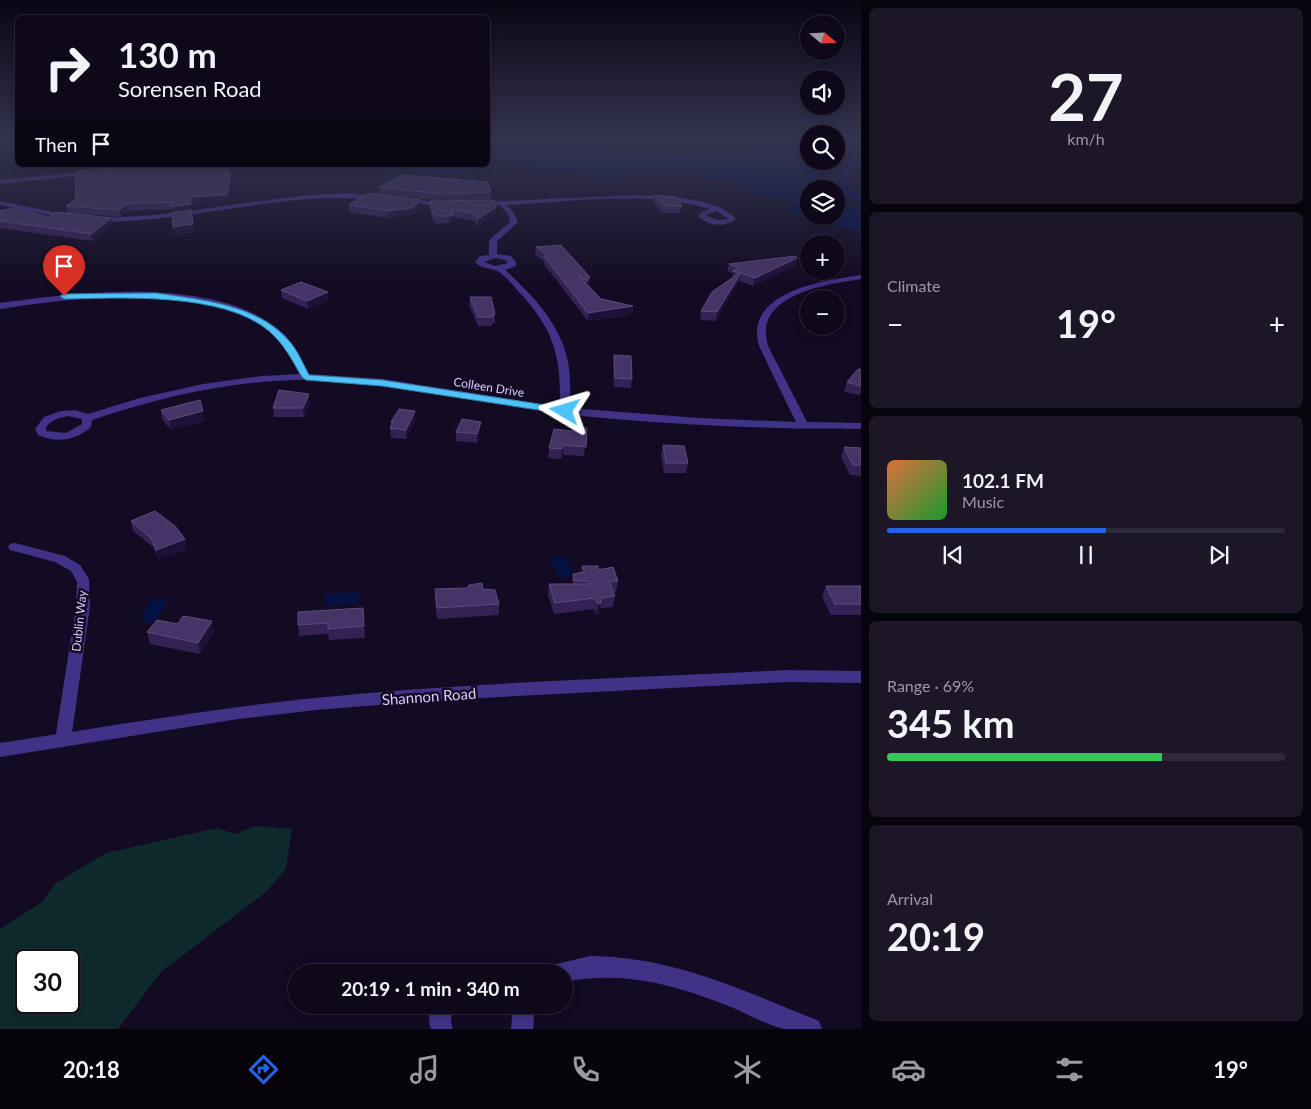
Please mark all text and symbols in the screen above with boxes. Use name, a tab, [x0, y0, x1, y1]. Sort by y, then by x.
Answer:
north arrow	[800, 15, 845, 60]
map controls	[800, 15, 845, 335]
text: 130 m	[118, 33, 217, 75]
icon: right	[35, 35, 100, 100]
text: 27	[1048, 57, 1124, 135]
button: sound	[800, 70, 845, 115]
text: Sorensen Road	[118, 75, 262, 102]
button: search	[800, 125, 845, 170]
text: km/h	[1067, 129, 1105, 148]
icon: arrive	[87, 130, 115, 158]
text: Then	[35, 133, 77, 156]
button: layers	[800, 180, 845, 225]
button: +	[800, 235, 845, 280]
pin	[43, 245, 85, 296]
icon: arrive	[50, 252, 78, 280]
text: Climate	[887, 276, 940, 295]
button: −	[800, 290, 845, 335]
text: 19°	[1056, 300, 1116, 346]
text: −	[887, 307, 903, 341]
text: +	[1269, 307, 1285, 341]
street label: Colleen Drive	[453, 374, 525, 400]
position arrow	[538, 384, 590, 436]
text: 102.1 FM	[962, 469, 1044, 492]
text: Music	[962, 492, 1004, 511]
icon: previous	[939, 541, 967, 569]
icon: pause	[1072, 541, 1100, 569]
icon: next	[1205, 541, 1233, 569]
street label: Dublin Way	[68, 589, 90, 652]
text: Range · 69%	[887, 676, 974, 695]
street label: Shannon Road	[381, 684, 477, 708]
text: 345 km	[887, 700, 1015, 746]
text: Arrival	[887, 889, 933, 908]
text: 20:19	[887, 913, 985, 959]
speed limit sign: 30	[15, 949, 80, 1014]
text: 20:19 · 1 min · 340 m	[341, 977, 520, 1000]
icon: directions	[246, 1052, 281, 1087]
icon: music	[407, 1052, 442, 1087]
icon: phone	[568, 1052, 603, 1087]
icon: climate	[730, 1052, 765, 1087]
icon: car	[891, 1052, 926, 1087]
icon: filters	[1052, 1052, 1087, 1087]
text: 20:18	[63, 1056, 120, 1083]
text: 19°	[1213, 1056, 1248, 1083]

